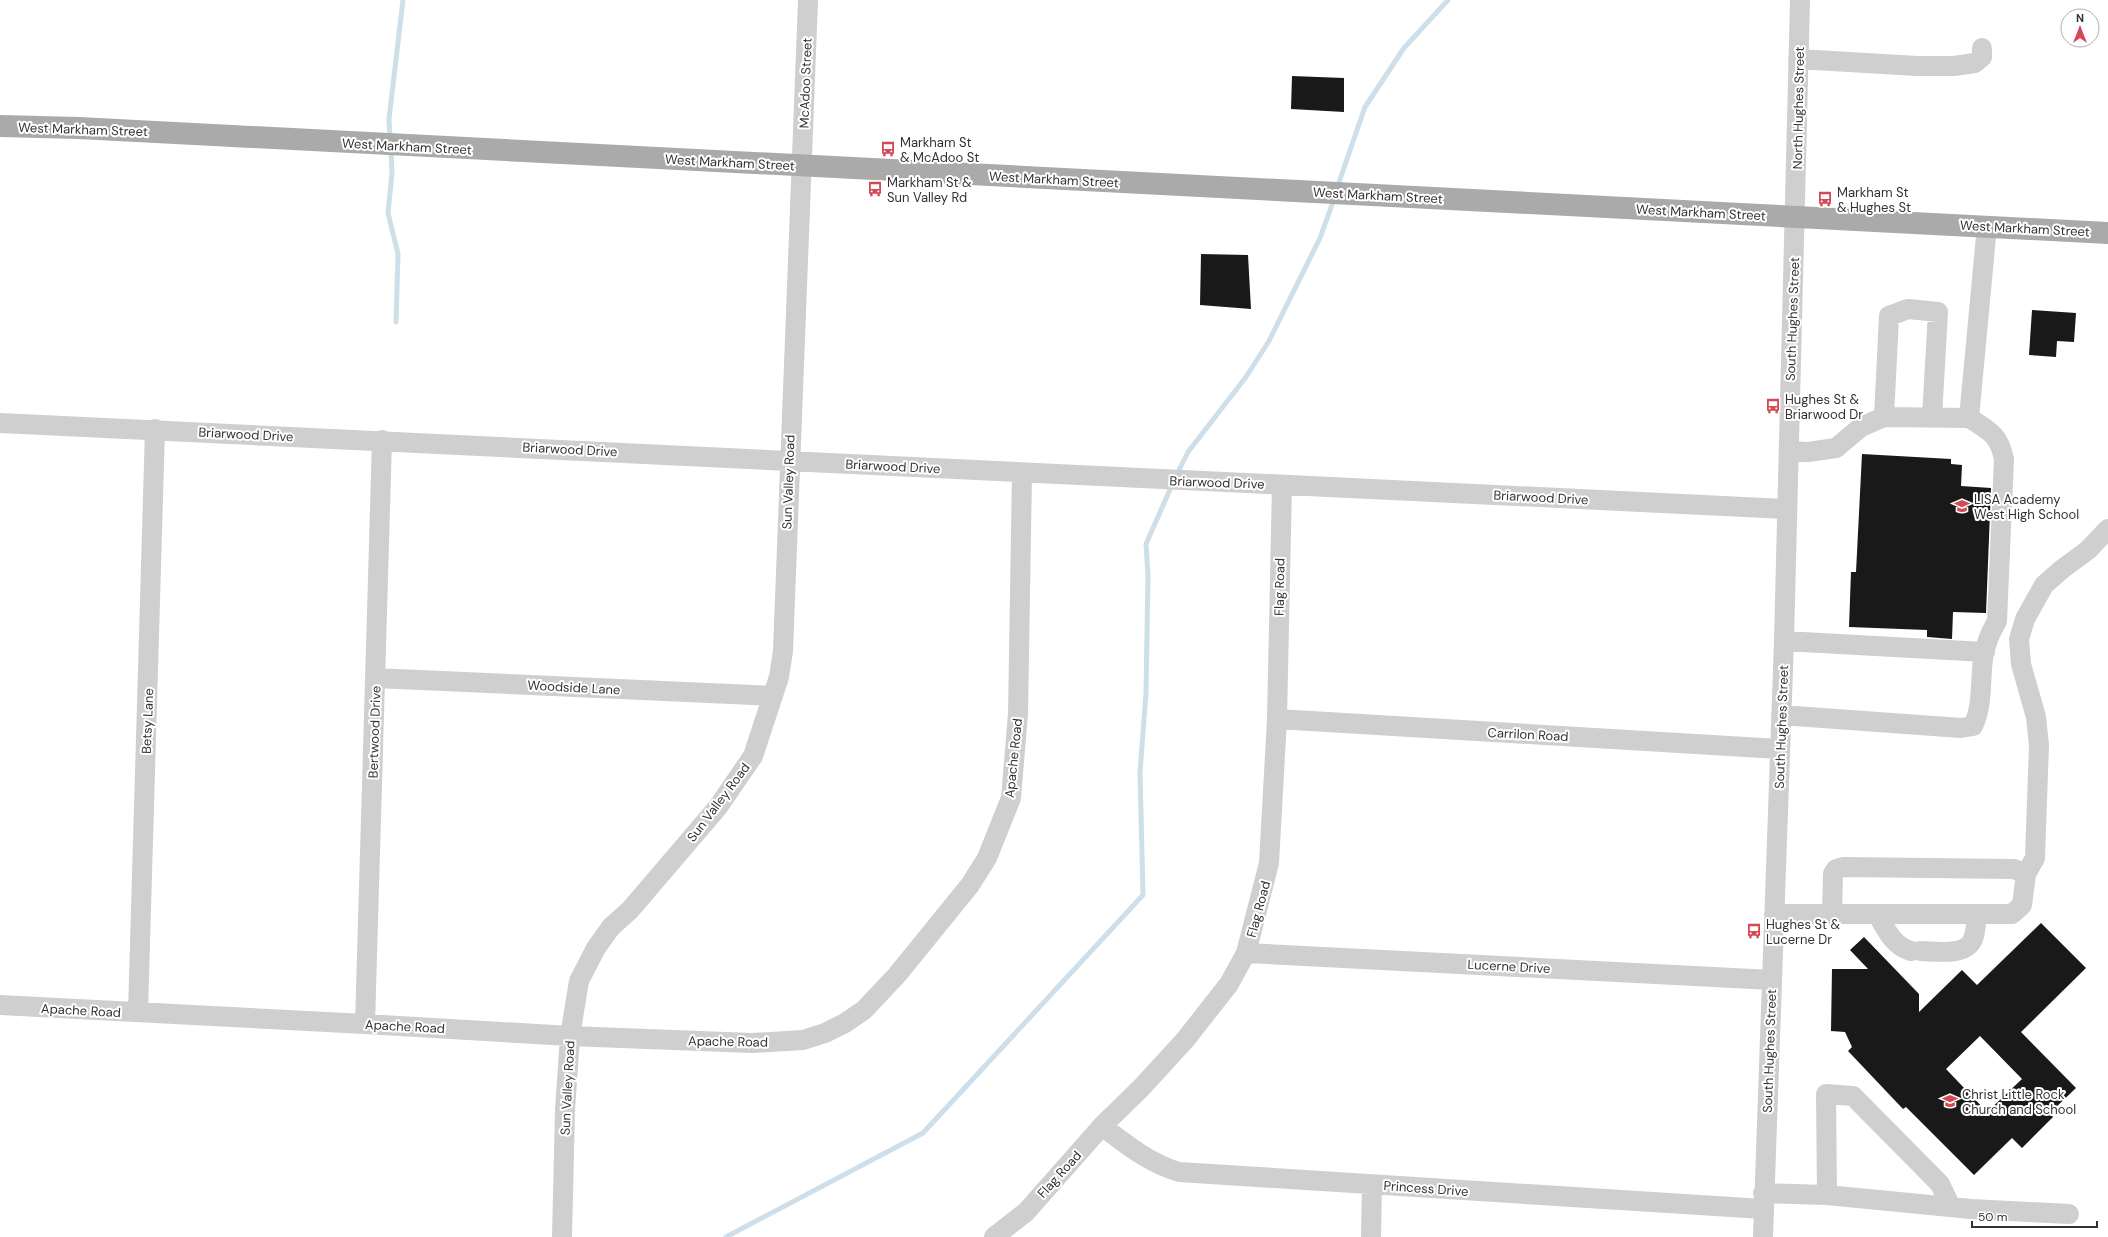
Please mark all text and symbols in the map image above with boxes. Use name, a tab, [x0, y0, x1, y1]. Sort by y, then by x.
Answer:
north arrow	[2060, 8, 2100, 48]
text: N	[2076, 11, 2084, 25]
street label: McAdoo Street	[795, 37, 816, 129]
street label: North Hughes Street	[1789, 46, 1808, 170]
street label: West Markham Street	[18, 119, 148, 140]
place label: Markham St & McAdoo St	[900, 134, 979, 166]
street label: West Markham Street	[342, 135, 472, 158]
bus stop icon: Markham St & McAdoo St	[879, 140, 897, 158]
street label: West Markham Street	[665, 151, 795, 174]
street label: West Markham Street	[989, 168, 1119, 191]
place label: Markham St & Sun Valley Rd	[887, 174, 972, 206]
bus stop icon: Markham St & Sun Valley Rd	[866, 180, 884, 198]
street label: West Markham Street	[1313, 184, 1443, 207]
place label: Markham St & Hughes St	[1837, 184, 1911, 216]
bus stop icon: Markham St & Hughes St	[1816, 190, 1834, 208]
street label: West Markham Street	[1636, 201, 1766, 224]
street label: West Markham Street	[1960, 217, 2090, 240]
street label: South Hughes Street	[1782, 257, 1803, 381]
place label: Hughes St & Briarwood Dr	[1785, 391, 1863, 423]
bus stop icon: Hughes St & Briarwood Dr	[1764, 397, 1782, 415]
street label: Briarwood Drive	[198, 424, 294, 445]
street label: Sun Valley Road	[778, 434, 799, 530]
street label: Briarwood Drive	[522, 439, 618, 460]
street label: Briarwood Drive	[845, 456, 941, 477]
street label: Briarwood Drive	[1169, 472, 1265, 493]
street label: Briarwood Drive	[1493, 487, 1589, 508]
place label: LISA Academy West High School	[1974, 491, 2079, 523]
school or university icon: LISA Academy West High School	[1953, 497, 1971, 515]
street label: Flag Road	[1270, 558, 1289, 616]
street label: South Hughes Street	[1771, 665, 1792, 789]
street label: Woodside Lane	[527, 677, 621, 698]
street label: Bertwood Drive	[364, 685, 385, 779]
street label: Betsy Lane	[138, 688, 157, 754]
street label: Apache Road	[1001, 717, 1026, 799]
street label: Carrilon Road	[1487, 724, 1569, 745]
street label: Sun Valley Road	[683, 759, 754, 845]
street label: Flag Road	[1243, 879, 1274, 939]
place label: Hughes St & Lucerne Dr	[1766, 916, 1840, 948]
bus stop icon: Hughes St & Lucerne Dr	[1745, 922, 1763, 940]
street label: Lucerne Drive	[1467, 956, 1551, 977]
street label: South Hughes Street	[1759, 989, 1780, 1113]
street label: Apache Road	[41, 1000, 121, 1021]
street label: Apache Road	[365, 1016, 445, 1037]
street label: Apache Road	[688, 1032, 768, 1051]
street label: Sun Valley Road	[557, 1040, 578, 1136]
place label: Christ Little Rock Church and School	[1962, 1086, 2076, 1118]
school or university icon: Christ Little Rock Church and School	[1941, 1092, 1959, 1110]
street label: Flag Road	[1034, 1147, 1085, 1202]
street label: Princess Drive	[1383, 1177, 1469, 1200]
scale bar	[1972, 1203, 2097, 1229]
text: 50 m	[1978, 1209, 2007, 1225]

